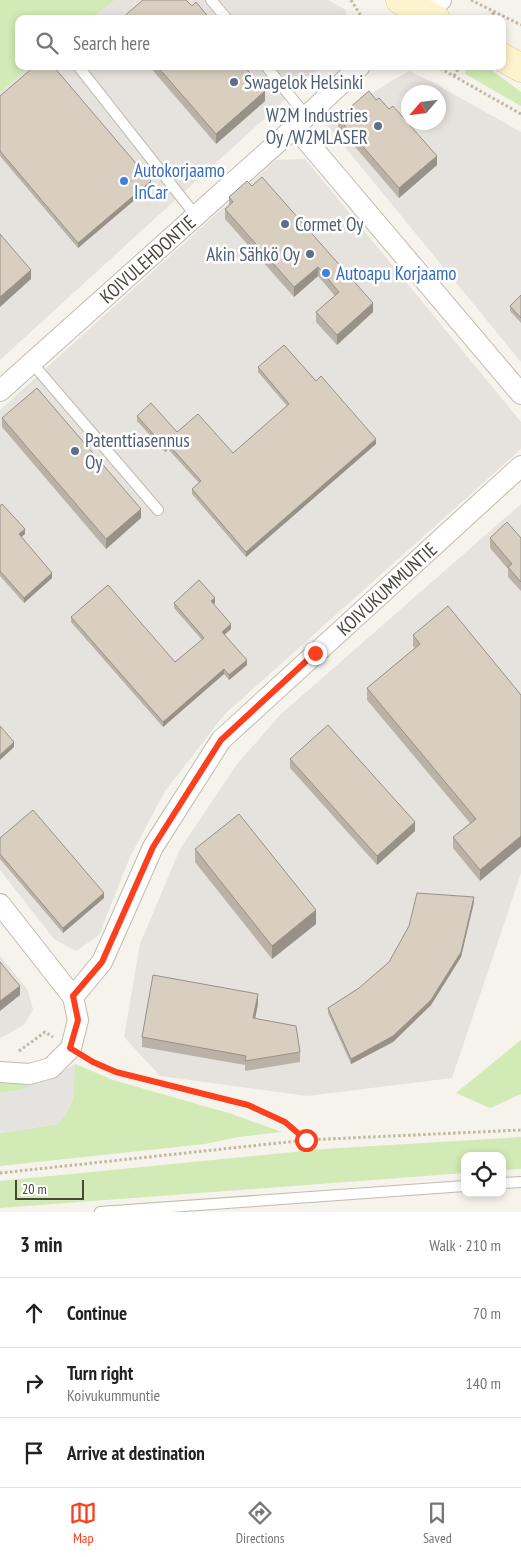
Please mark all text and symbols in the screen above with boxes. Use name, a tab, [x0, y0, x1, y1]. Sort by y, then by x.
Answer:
search box	[15, 15, 506, 70]
icon: search	[33, 29, 61, 57]
text: Search here	[73, 31, 150, 55]
place label: Swagelok Helsinki	[244, 70, 363, 94]
marker: Swagelok Helsinki	[228, 76, 240, 88]
north arrow	[401, 85, 446, 130]
place label: W2M Industries Oy /W2MLASER	[266, 103, 368, 149]
marker: W2M Industries Oy /W2MLASER	[372, 120, 384, 132]
place label: Autokorjaamo InCar	[134, 158, 225, 204]
marker: Autokorjaamo InCar	[118, 175, 130, 187]
street label: KOIVULEHDONTIE	[95, 210, 200, 308]
place label: Cormet Oy	[295, 212, 364, 236]
marker: Cormet Oy	[279, 218, 291, 230]
place label: Akin Sähkö Oy	[206, 242, 301, 266]
marker: Akin Sähkö Oy	[304, 248, 316, 260]
place label: Autoapu Korjaamo	[336, 261, 457, 285]
marker: Autoapu Korjaamo	[320, 267, 332, 279]
place label: Patenttiasennus Oy	[85, 428, 190, 474]
marker: Patenttiasennus Oy	[69, 445, 81, 457]
street label: KOIVUKUMMUNTIE	[332, 537, 442, 640]
route end	[304, 642, 327, 665]
route start	[295, 1129, 318, 1152]
map controls	[461, 1152, 506, 1197]
button: locate	[461, 1152, 506, 1197]
scale bar	[15, 1177, 84, 1200]
text: 20 m	[22, 1180, 47, 1198]
text: 3 min	[20, 1231, 62, 1258]
text: Walk · 210 m	[429, 1235, 501, 1255]
icon: ahead	[20, 1299, 48, 1327]
text: Continue	[67, 1301, 127, 1325]
text: 70 m	[473, 1303, 501, 1323]
text: Turn right	[67, 1361, 133, 1385]
icon: right	[20, 1369, 48, 1397]
text: 140 m	[466, 1373, 501, 1393]
text: Koivukummuntie	[67, 1385, 160, 1405]
icon: arrive	[20, 1439, 48, 1467]
text: Arrive at destination	[67, 1441, 205, 1465]
tab: Map	[69, 1499, 97, 1547]
tab: Directions	[236, 1499, 284, 1547]
tab: Saved	[423, 1499, 452, 1547]

